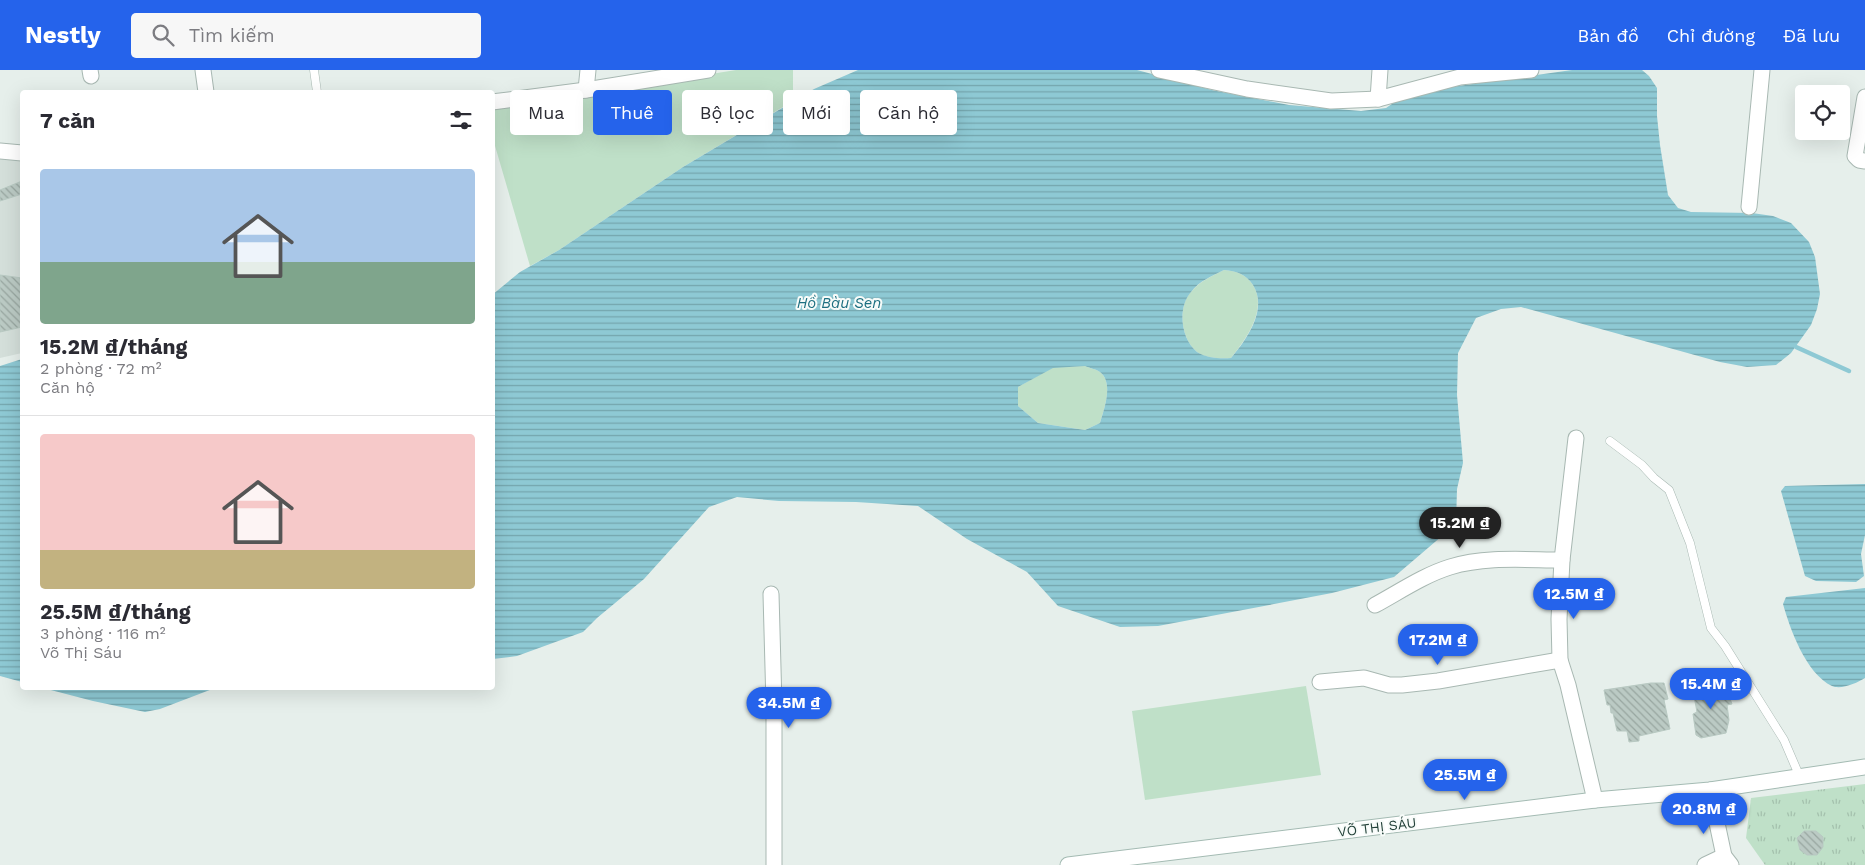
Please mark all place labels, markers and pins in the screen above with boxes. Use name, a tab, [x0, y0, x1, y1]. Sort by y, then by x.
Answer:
pin: 15.2M ₫	[1414, 506, 1506, 549]
pin: 12.5M ₫	[1528, 578, 1620, 620]
pin: 17.2M ₫	[1392, 624, 1484, 666]
pin: 15.4M ₫	[1665, 668, 1757, 710]
pin: 34.5M ₫	[743, 686, 835, 729]
pin: 25.5M ₫	[1419, 758, 1511, 801]
pin: 20.8M ₫	[1658, 792, 1750, 835]

